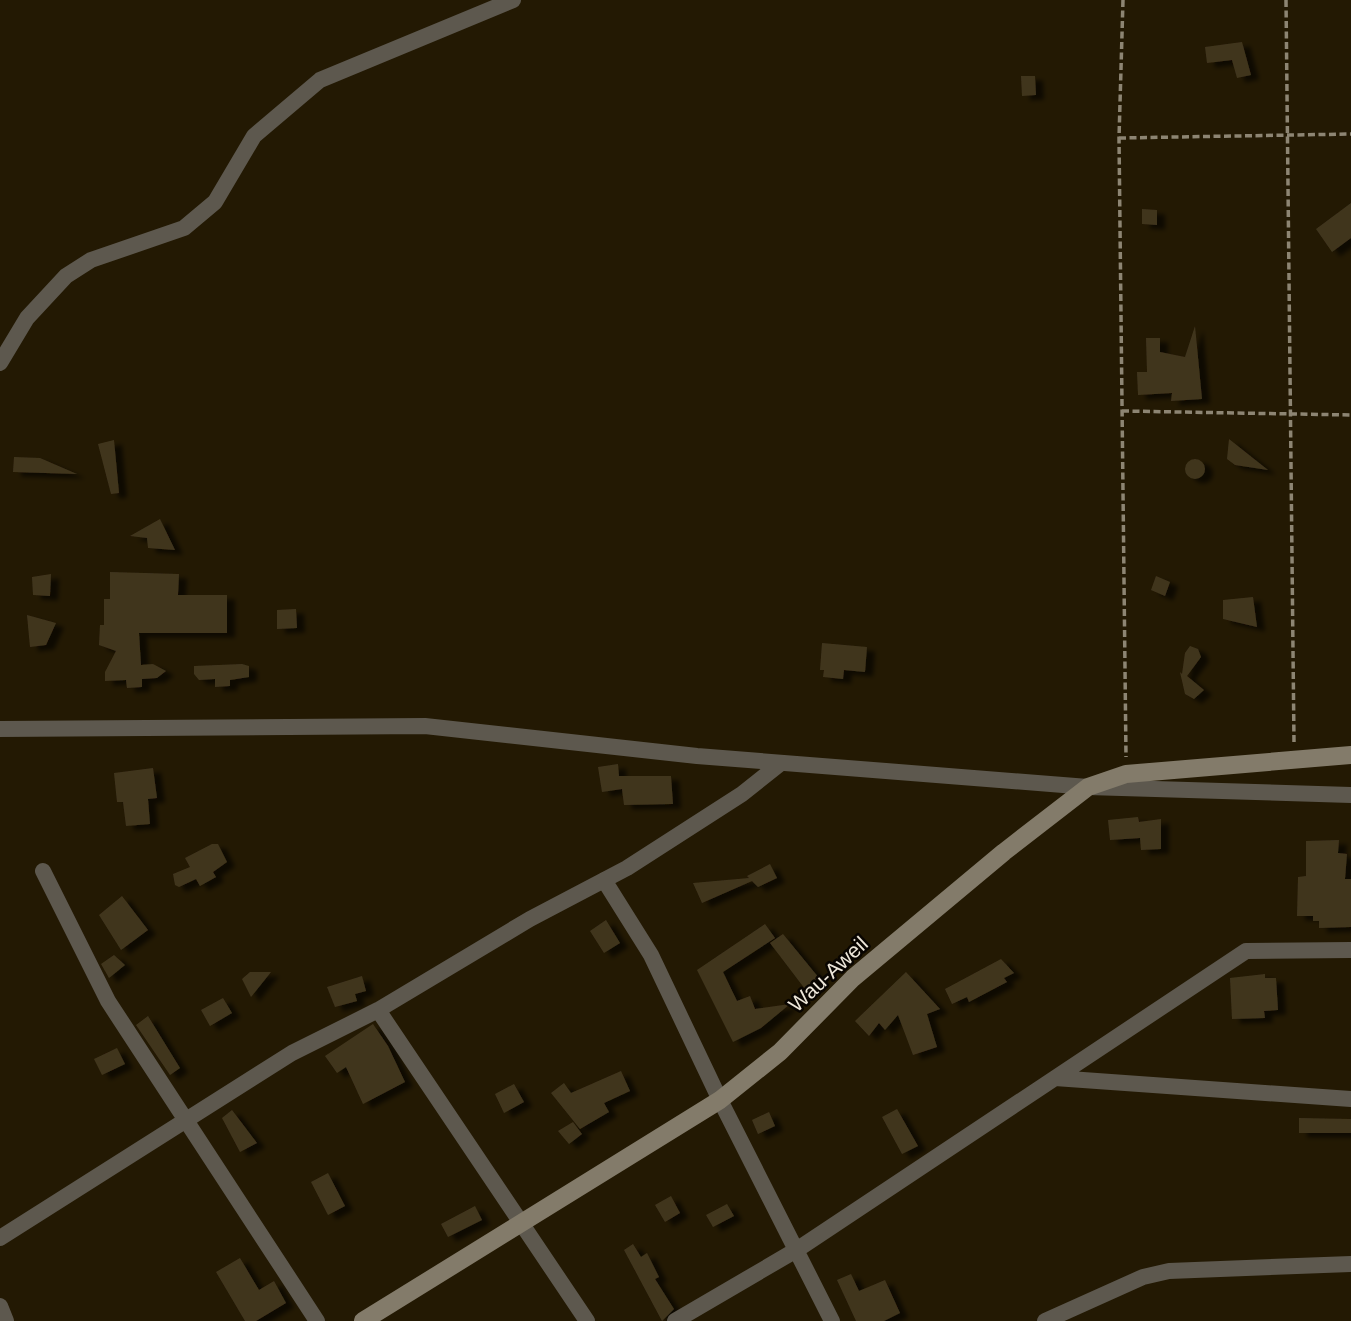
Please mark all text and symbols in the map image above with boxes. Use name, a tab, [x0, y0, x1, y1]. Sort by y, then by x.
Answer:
street label: Wau-Aweil	[784, 932, 872, 1016]

